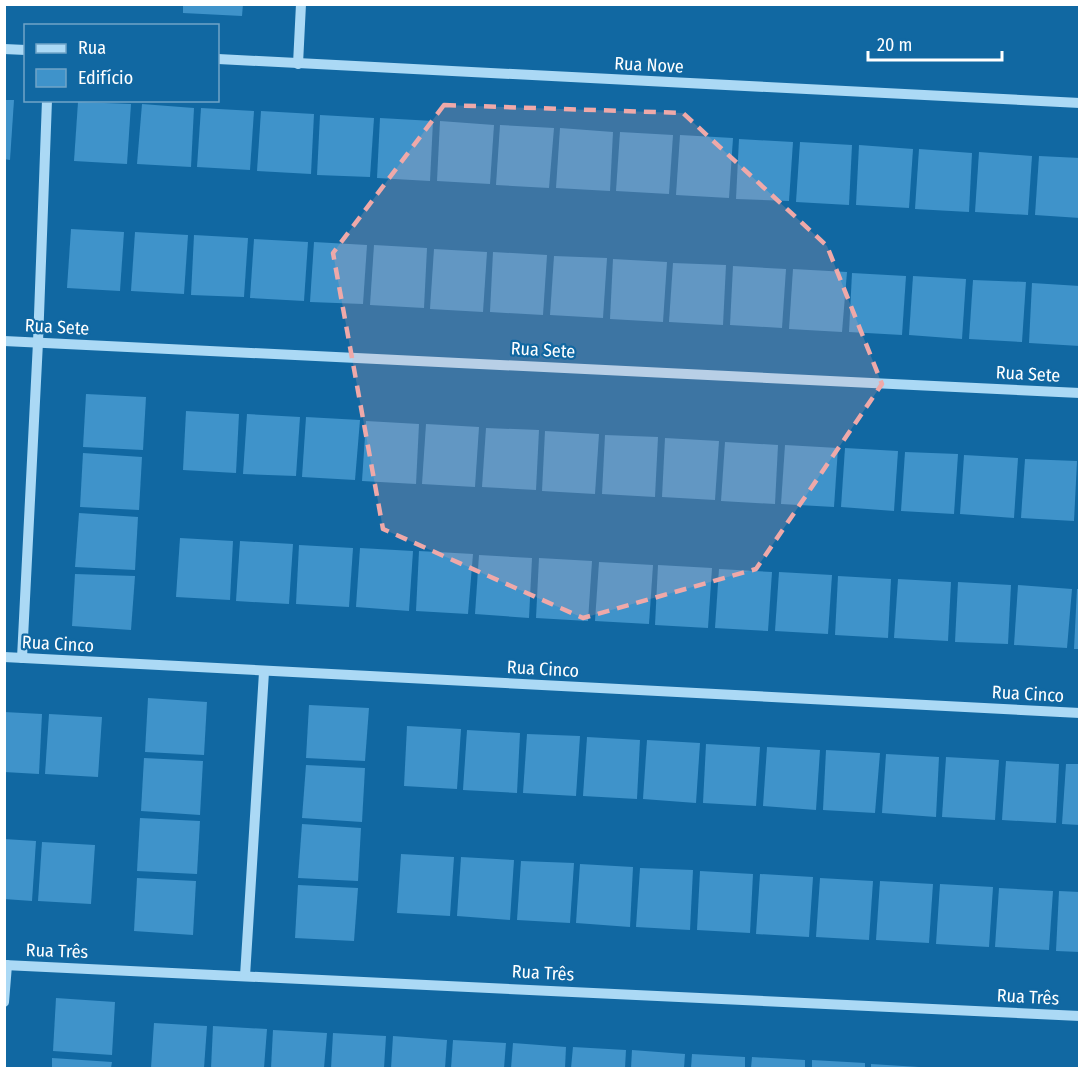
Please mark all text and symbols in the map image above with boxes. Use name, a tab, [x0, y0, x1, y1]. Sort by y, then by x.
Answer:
legend	[24, 24, 219, 102]
scale bar	[868, 24, 1002, 62]
text: 20 m	[877, 34, 912, 56]
text: Rua	[78, 37, 106, 59]
street label: Rua Nove	[614, 52, 684, 78]
text: Edifício	[78, 67, 133, 89]
street label: Rua Sete	[24, 314, 90, 340]
street label: Rua Sete	[510, 337, 576, 363]
street label: Rua Sete	[995, 361, 1061, 387]
street label: Rua Cinco	[21, 631, 95, 657]
street label: Rua Cinco	[506, 656, 580, 682]
street label: Rua Cinco	[991, 681, 1065, 707]
street label: Rua Três	[25, 939, 89, 963]
street label: Rua Três	[511, 960, 575, 986]
street label: Rua Três	[996, 984, 1060, 1010]

